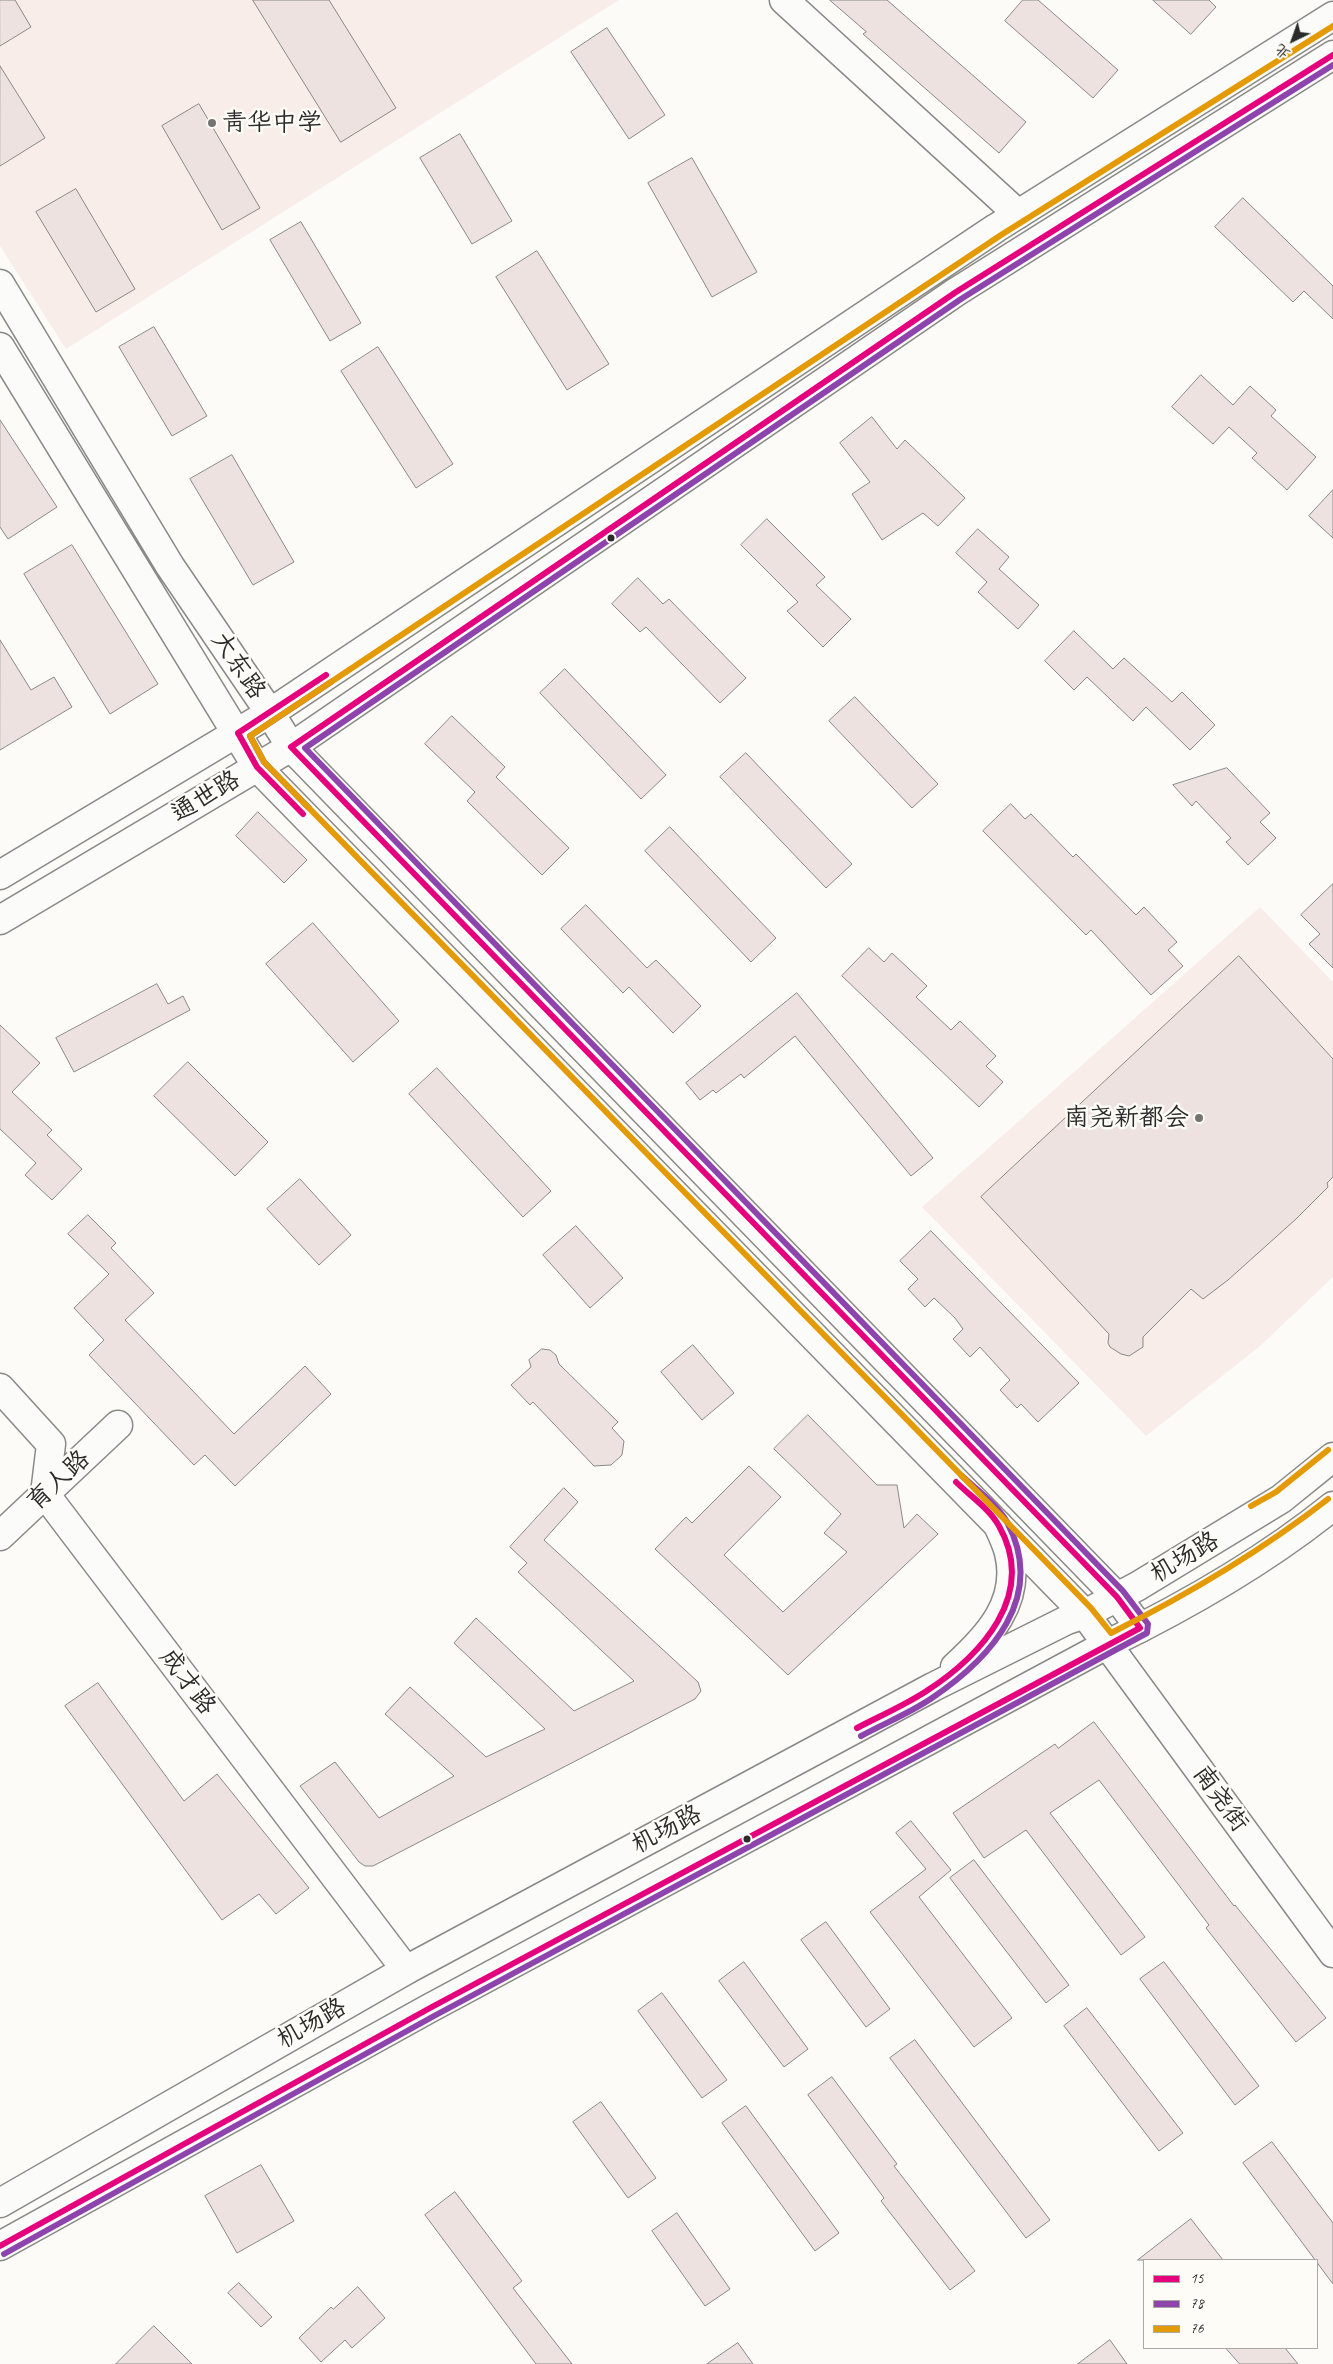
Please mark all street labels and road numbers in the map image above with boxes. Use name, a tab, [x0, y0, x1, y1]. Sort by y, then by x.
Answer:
street label: 大东路	[205, 627, 271, 705]
street label: 通世路	[166, 765, 246, 829]
street label: 育人路	[21, 1444, 97, 1518]
street label: 机场路	[1145, 1526, 1225, 1590]
street label: 成才路	[152, 1643, 222, 1721]
street label: 南尧街	[1186, 1760, 1254, 1838]
street label: 机场路	[627, 1799, 707, 1861]
street label: 机场路	[272, 1992, 352, 2056]

